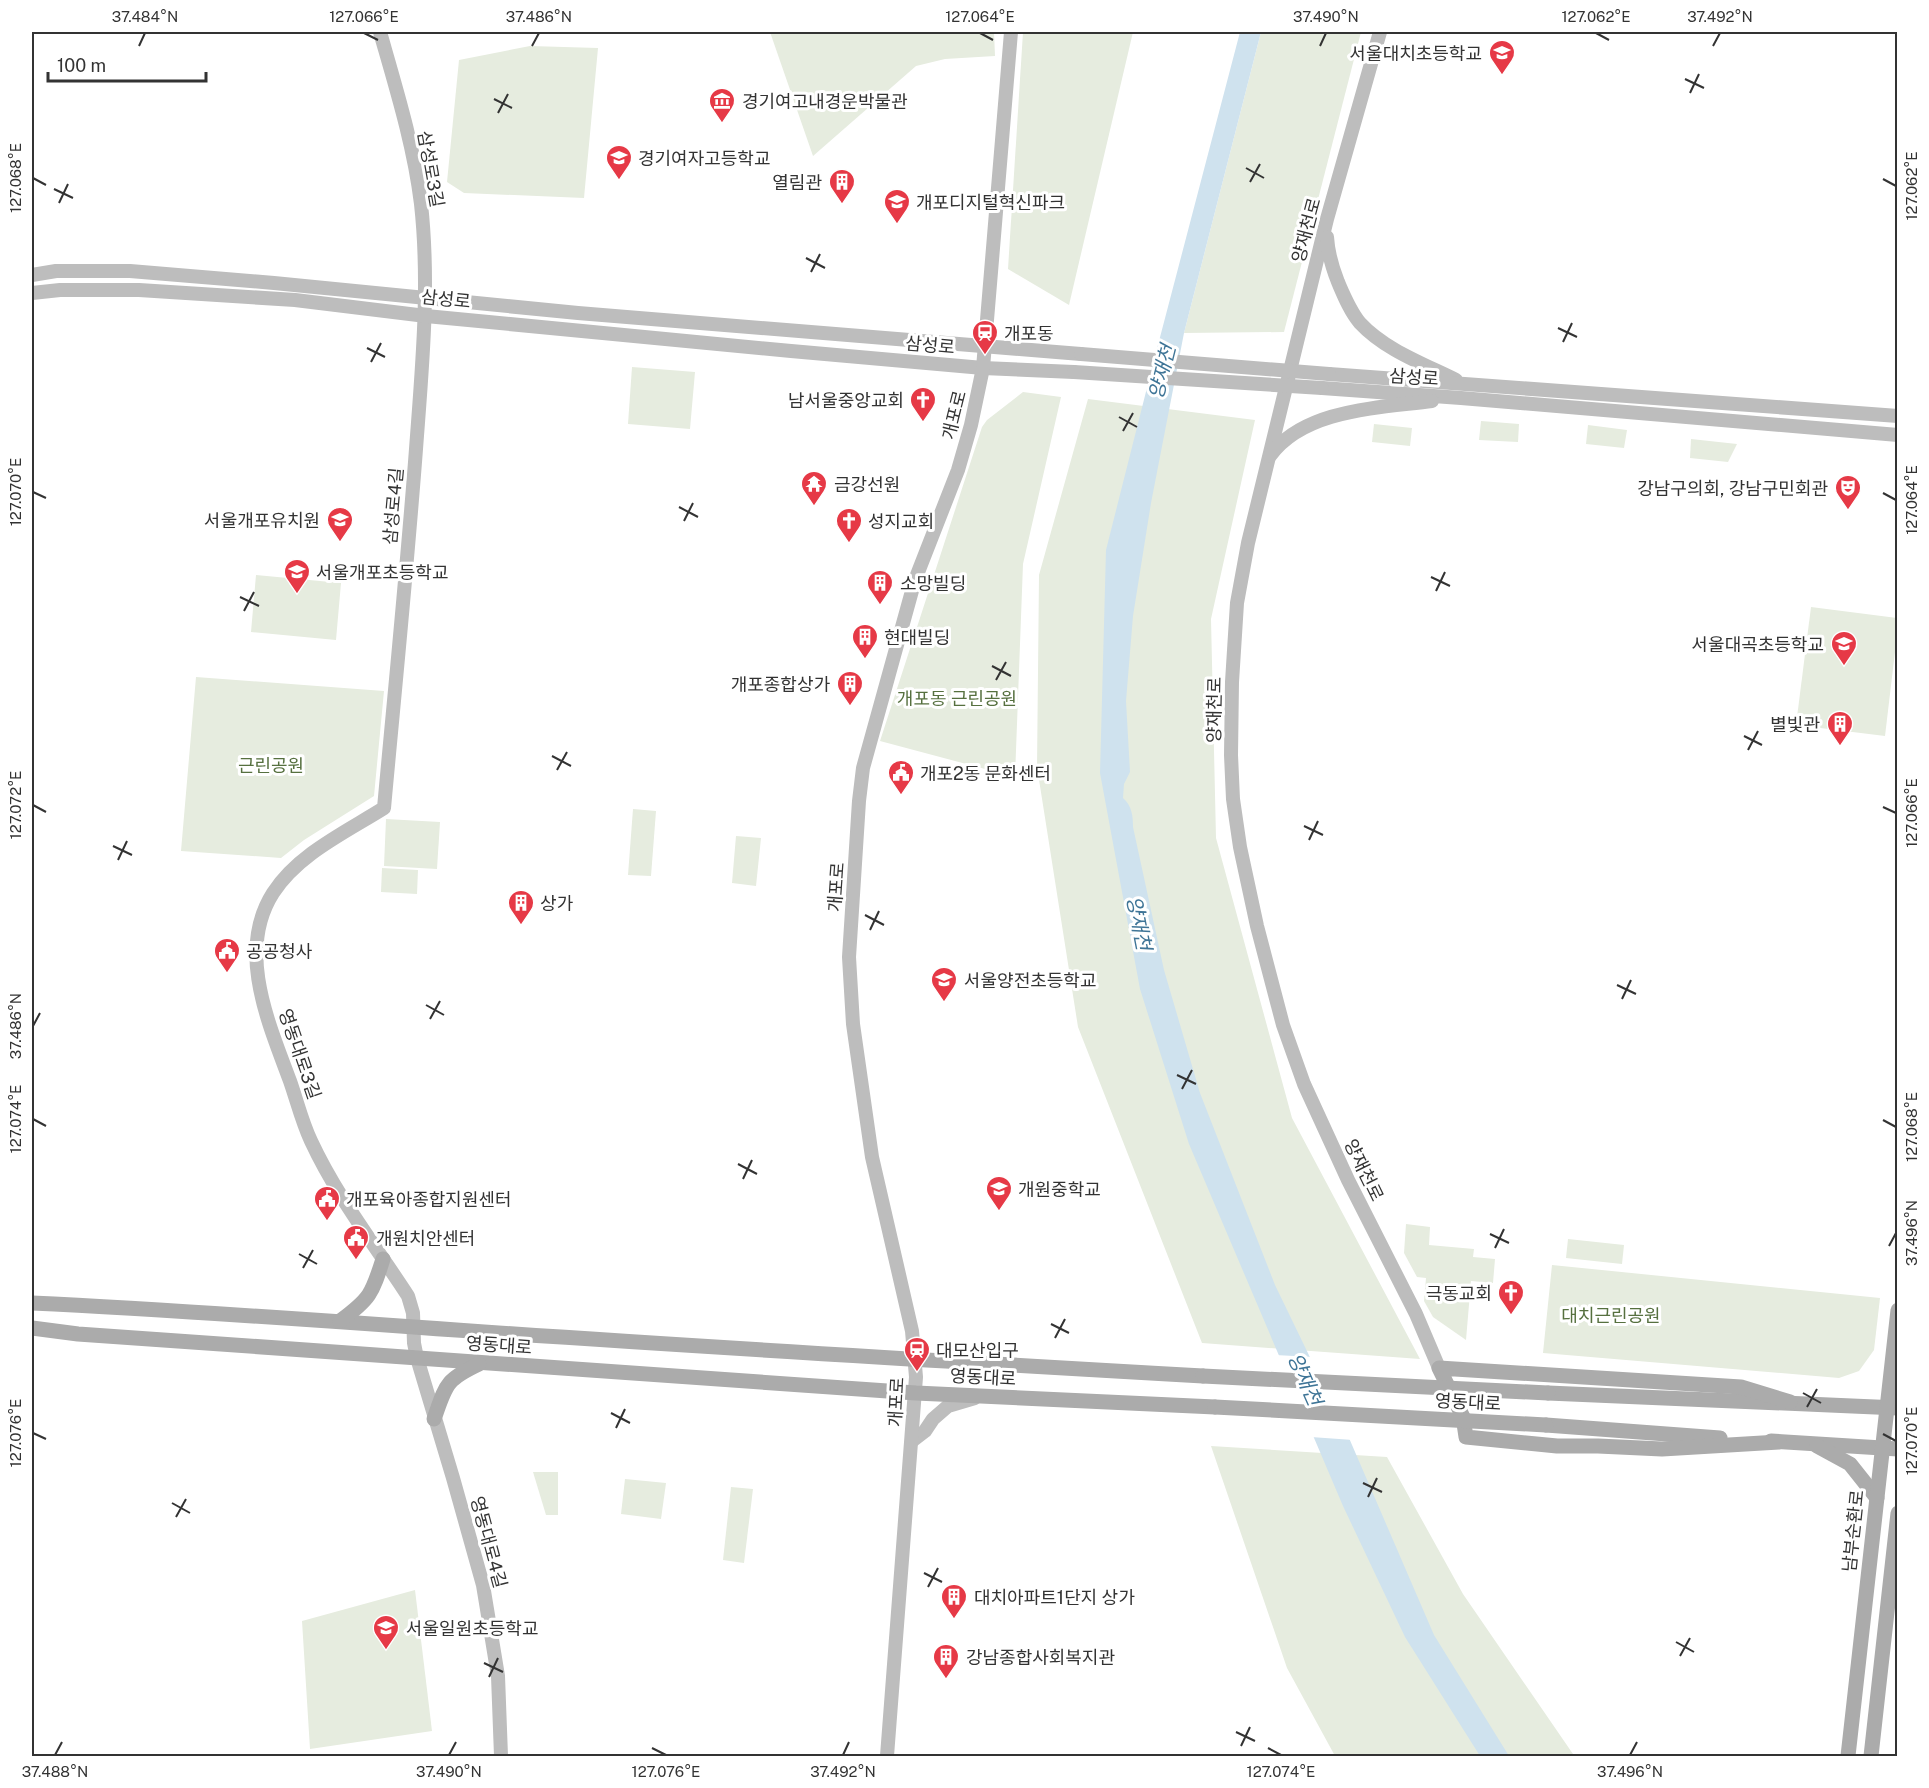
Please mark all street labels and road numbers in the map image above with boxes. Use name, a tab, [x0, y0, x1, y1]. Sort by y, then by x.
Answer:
street label: 삼성로3길	[414, 129, 448, 209]
street label: 양재천로	[1287, 195, 1325, 265]
street label: 삼성로	[420, 286, 472, 312]
street label: 삼성로	[904, 332, 956, 358]
street label: 삼성로	[1388, 365, 1440, 389]
street label: 개포로	[938, 388, 970, 442]
street label: 삼성로4길	[379, 466, 407, 546]
street label: 양재천로	[1203, 677, 1225, 743]
street label: 개포로	[824, 861, 848, 913]
street label: 영동대로3길	[275, 1006, 325, 1102]
street label: 양재천로	[1340, 1136, 1388, 1204]
street label: 영동대로	[465, 1332, 533, 1358]
street label: 영동대로	[949, 1365, 1017, 1389]
street label: 개포로	[884, 1377, 908, 1427]
street label: 영동대로	[1434, 1390, 1502, 1414]
street label: 남부순환로	[1838, 1489, 1868, 1573]
street label: 영동대로4길	[467, 1494, 511, 1590]

